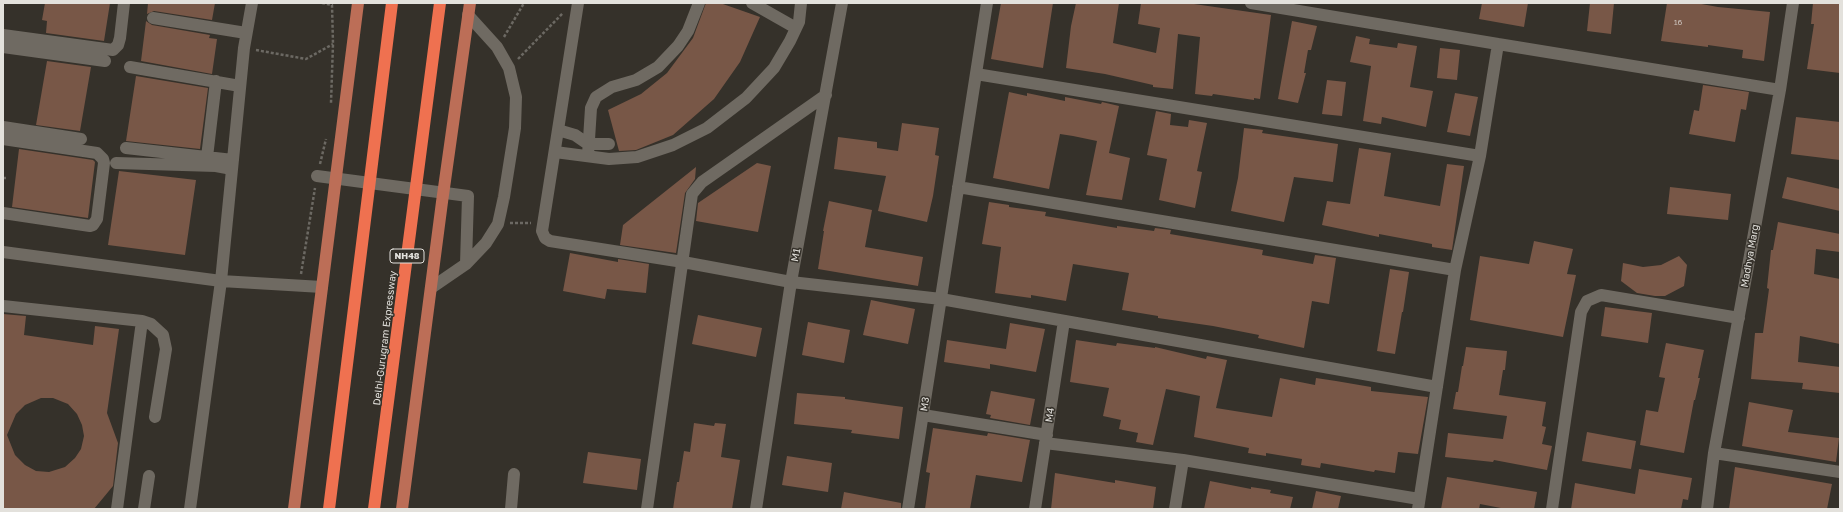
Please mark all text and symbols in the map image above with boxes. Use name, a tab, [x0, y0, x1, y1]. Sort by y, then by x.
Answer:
house number: 16	[1674, 17, 1682, 27]
street label: Madhya Marg	[1739, 223, 1761, 289]
street label: M1	[789, 247, 803, 263]
road number: NH48	[390, 249, 424, 263]
street label: Delhi-Gurugram Expressway	[371, 270, 399, 406]
street label: M3	[918, 396, 932, 412]
street label: M4	[1043, 407, 1057, 423]

